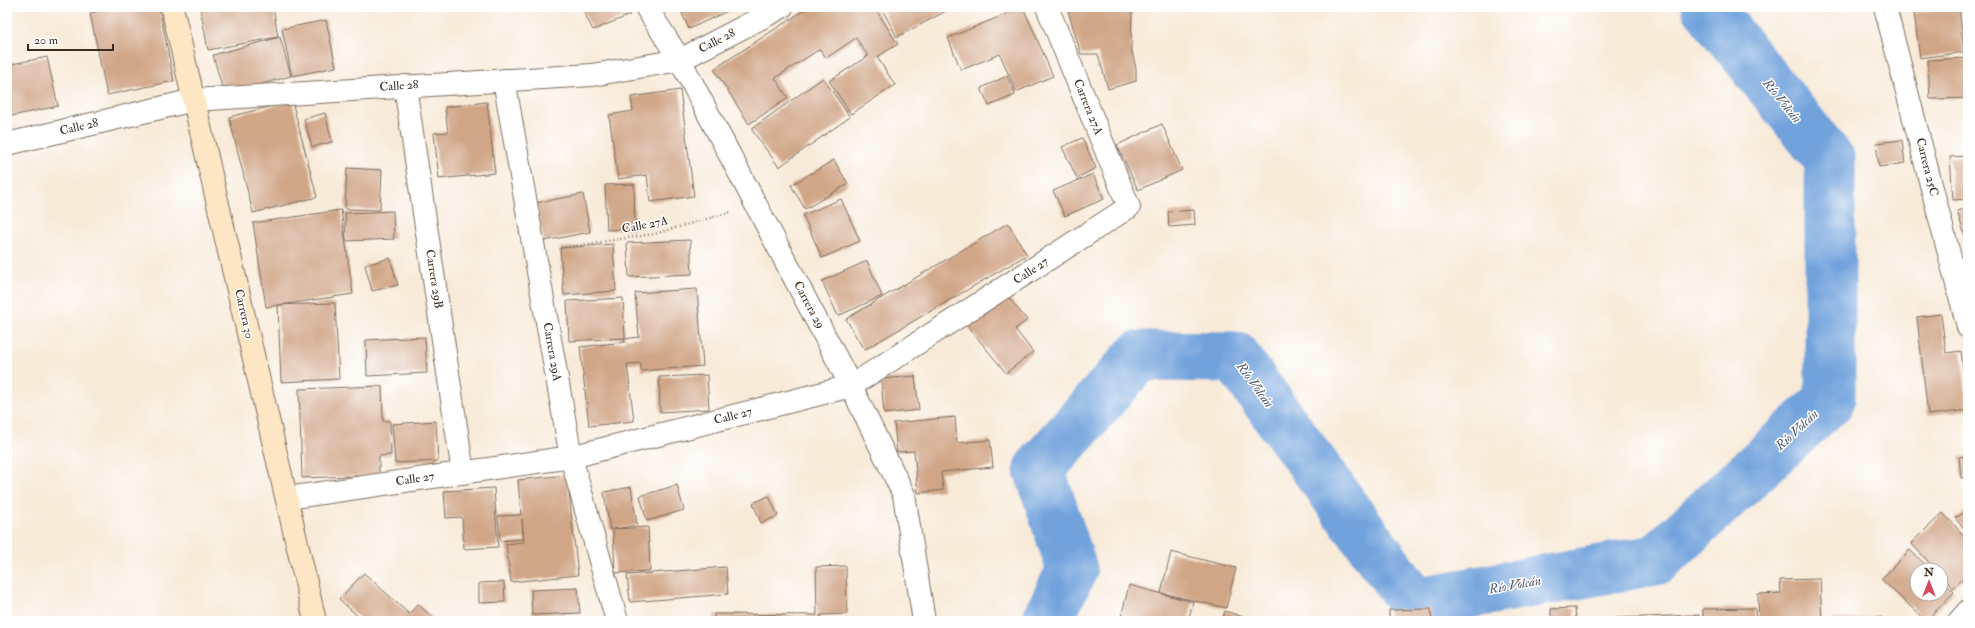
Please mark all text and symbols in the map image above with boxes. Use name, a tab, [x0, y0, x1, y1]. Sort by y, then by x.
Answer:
street label: Calle 28	[696, 25, 738, 57]
scale bar	[28, 26, 113, 52]
text: 20 m	[34, 33, 59, 48]
water label: Río Volcán	[1759, 75, 1805, 126]
street label: Calle 28	[379, 77, 419, 95]
street label: Carrera 27A	[1070, 77, 1106, 137]
street label: Calle 28	[58, 115, 100, 139]
street label: Carrera 25C	[1913, 136, 1942, 198]
street label: Calle 27A	[621, 213, 670, 237]
street label: Carrera 29B	[422, 248, 446, 310]
street label: Calle 27	[1011, 254, 1052, 288]
street label: Carrera 29	[790, 279, 828, 331]
street label: Carrera 30	[231, 288, 257, 340]
street label: Carrera 29A	[539, 321, 565, 383]
water label: Río Volcán	[1233, 358, 1277, 411]
street label: Calle 27	[712, 404, 754, 428]
water label: Río Volcán	[1772, 406, 1822, 454]
street label: Calle 27	[395, 469, 436, 489]
north arrow	[1909, 562, 1949, 602]
text: N	[1923, 566, 1935, 579]
water label: Río Volcán	[1487, 573, 1542, 598]

